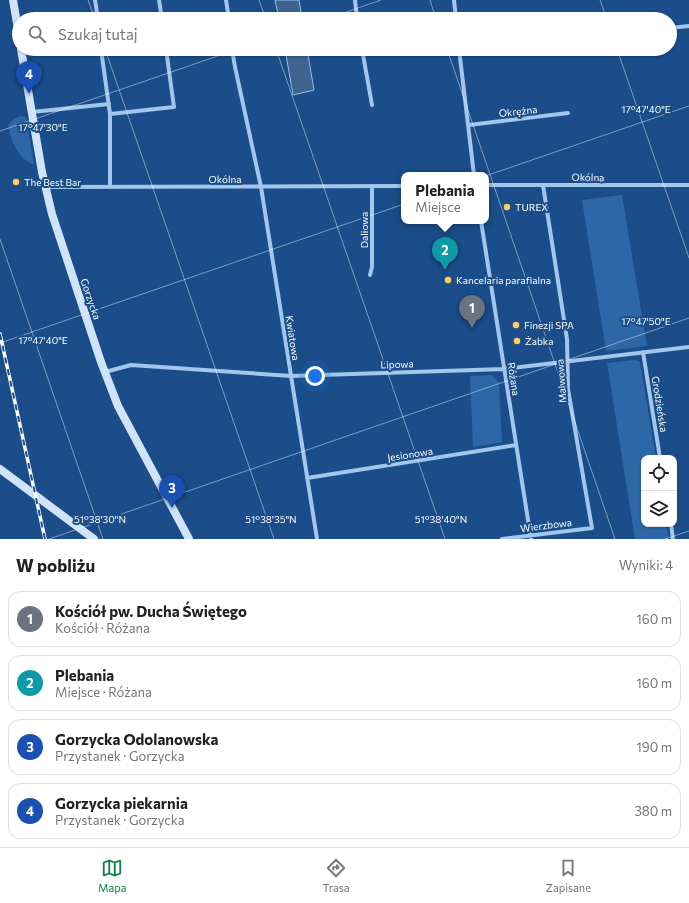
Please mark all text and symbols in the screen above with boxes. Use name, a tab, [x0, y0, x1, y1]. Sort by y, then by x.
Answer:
search box	[12, 12, 677, 56]
icon: search	[26, 23, 48, 45]
text: Szukaj tutaj	[58, 25, 138, 43]
pin: 4	[16, 61, 42, 94]
street label: Okrężna	[498, 103, 538, 119]
text: 17°47'40"E	[621, 103, 671, 115]
text: 17°47'30"E	[18, 121, 68, 133]
street label: Okólna	[571, 171, 605, 183]
popup	[401, 172, 489, 224]
street label: Okólna	[209, 173, 241, 185]
place label: The Best Bar	[24, 176, 81, 188]
marker: The Best Bar	[11, 177, 21, 187]
text: Plebania	[415, 181, 475, 199]
text: Miejsce	[415, 199, 461, 215]
place label: TUREX	[515, 201, 548, 213]
marker: TUREX	[502, 202, 512, 212]
street label: Daliowa	[358, 212, 370, 248]
pin: 2	[432, 237, 458, 270]
place label: Kancelaria parafialna	[456, 274, 551, 286]
marker: Kancelaria parafialna	[443, 275, 453, 285]
street label: Gorzycka	[78, 277, 104, 321]
pin: 1	[459, 295, 485, 328]
street label: Kwiatowa	[284, 315, 302, 361]
text: 17°47'50"E	[621, 315, 671, 327]
place label: Finezji SPA	[524, 319, 574, 331]
marker: Finezji SPA	[511, 320, 521, 330]
text: 17°47'40"E	[18, 334, 68, 346]
place label: Żabka	[525, 335, 554, 347]
marker: Żabka	[512, 336, 522, 346]
street label: Lipowa	[380, 357, 414, 371]
street label: Malwowa	[553, 359, 569, 403]
street label: Różana	[505, 362, 523, 396]
your location	[305, 366, 325, 386]
street label: Grodzieńska	[650, 375, 670, 433]
street label: Jesionowa	[386, 444, 434, 464]
map controls	[641, 455, 677, 527]
button: locate	[641, 455, 677, 491]
pin: 3	[159, 475, 185, 508]
button: layers	[641, 491, 677, 527]
text: 51°38'30"N	[74, 513, 126, 525]
text: 51°38'35"N	[245, 513, 297, 525]
text: 51°38'40"N	[415, 513, 467, 525]
street label: Wierzbowa	[520, 516, 572, 534]
text: W pobliżu	[16, 555, 95, 576]
text: Wyniki: 4	[619, 557, 673, 573]
text: Kościół pw. Ducha Świętego	[55, 602, 247, 620]
text: 1	[27, 611, 33, 627]
text: 160 m	[636, 611, 672, 627]
text: Kościół · Różana	[55, 620, 150, 636]
text: Plebania	[55, 666, 114, 684]
text: 2	[26, 675, 34, 691]
text: 160 m	[636, 675, 672, 691]
text: Miejsce · Różana	[55, 684, 152, 700]
text: Gorzycka Odolanowska	[55, 730, 219, 748]
text: 3	[26, 739, 34, 755]
text: 190 m	[636, 739, 672, 755]
text: Przystanek · Gorzycka	[55, 748, 185, 764]
text: Gorzycka piekarnia	[55, 794, 188, 812]
text: 4	[26, 803, 34, 819]
text: 380 m	[634, 803, 672, 819]
text: Przystanek · Gorzycka	[55, 812, 185, 828]
tab: Mapa	[98, 857, 126, 894]
tab: Trasa	[323, 857, 350, 894]
tab: Zapisane	[546, 857, 591, 894]

